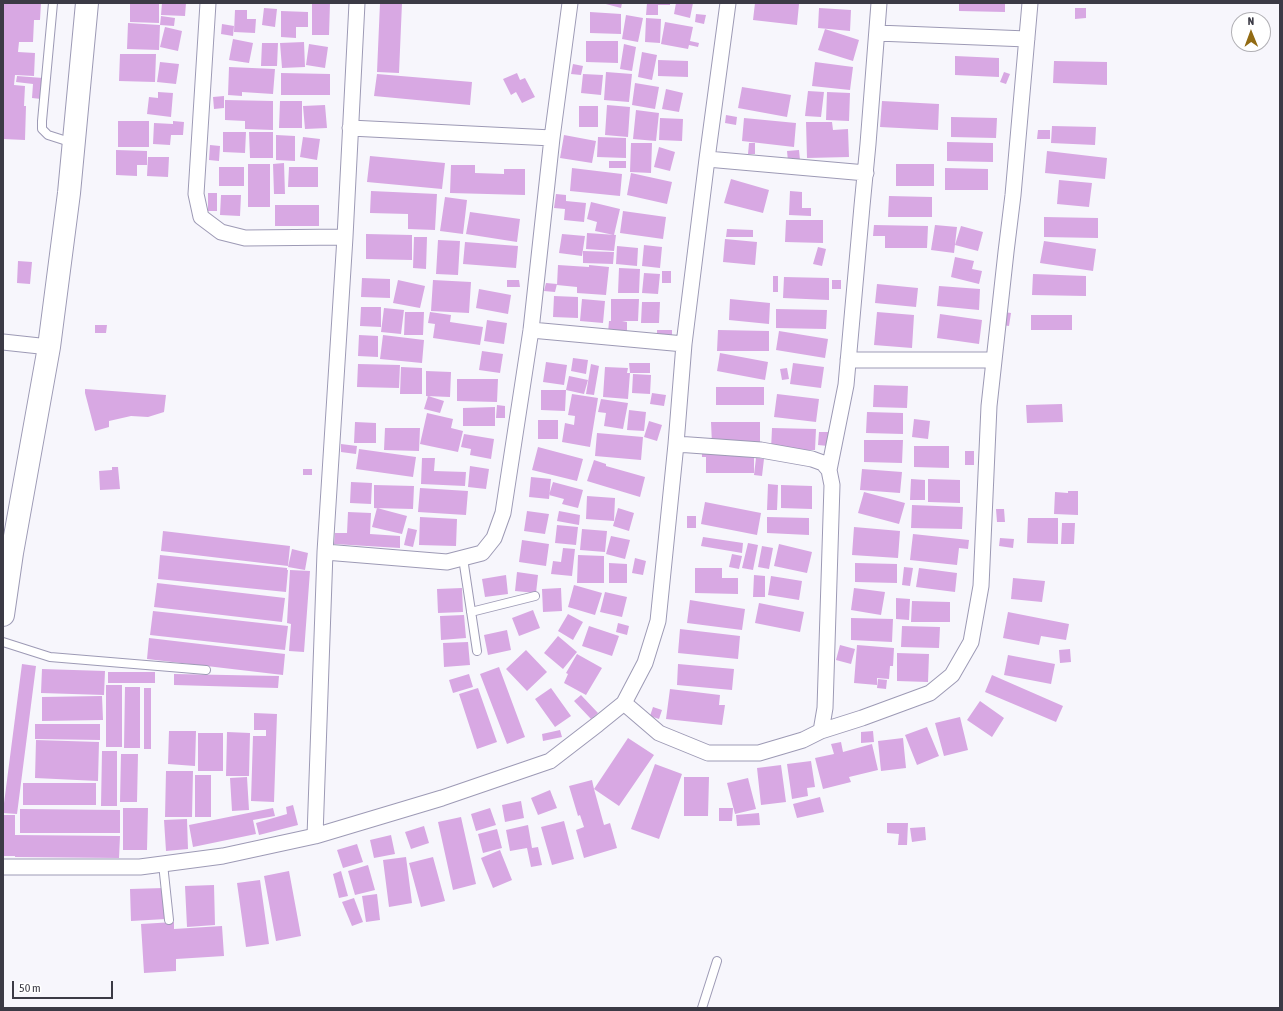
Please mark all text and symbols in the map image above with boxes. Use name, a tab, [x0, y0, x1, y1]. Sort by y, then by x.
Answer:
north arrow	[1231, 12, 1271, 52]
text: N	[1247, 15, 1254, 27]
scale bar	[14, 973, 115, 999]
text: 50 m	[19, 981, 41, 995]

